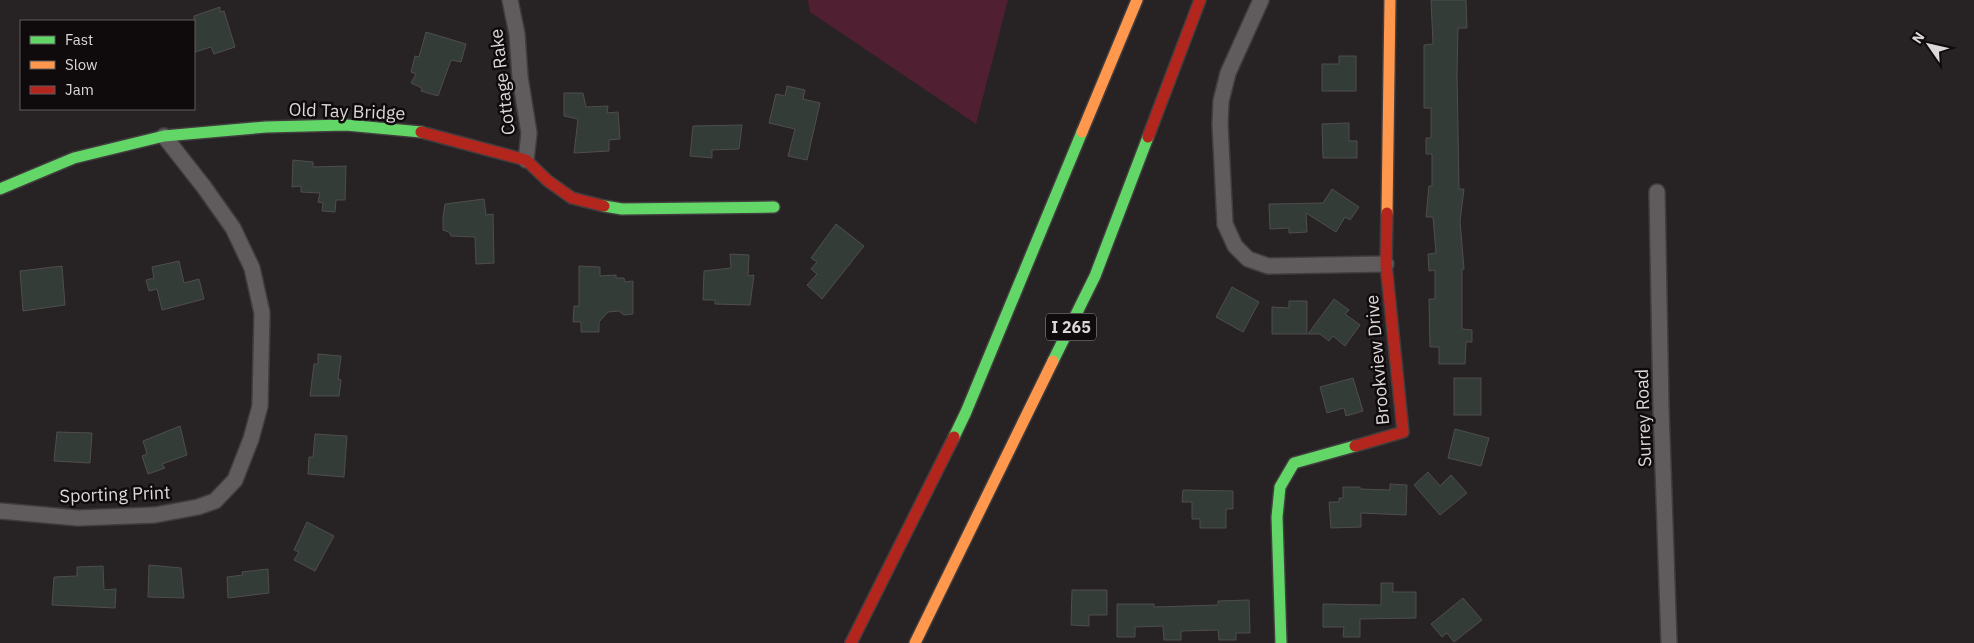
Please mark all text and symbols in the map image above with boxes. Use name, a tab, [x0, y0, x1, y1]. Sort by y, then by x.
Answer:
legend	[20, 20, 195, 110]
north arrow	[1904, 20, 1954, 70]
street label: Cottage Rake	[484, 27, 520, 136]
text: N	[1908, 28, 1929, 47]
text: Fast	[65, 30, 93, 49]
text: Slow	[65, 55, 98, 74]
text: Jam	[65, 80, 94, 99]
street label: Old Tay Bridge	[288, 97, 406, 125]
street label: Brookview Drive	[1360, 294, 1394, 426]
road number: I 265	[1046, 314, 1096, 341]
street label: Surrey Road	[1630, 369, 1656, 467]
street label: Sporting Print	[59, 481, 171, 507]

